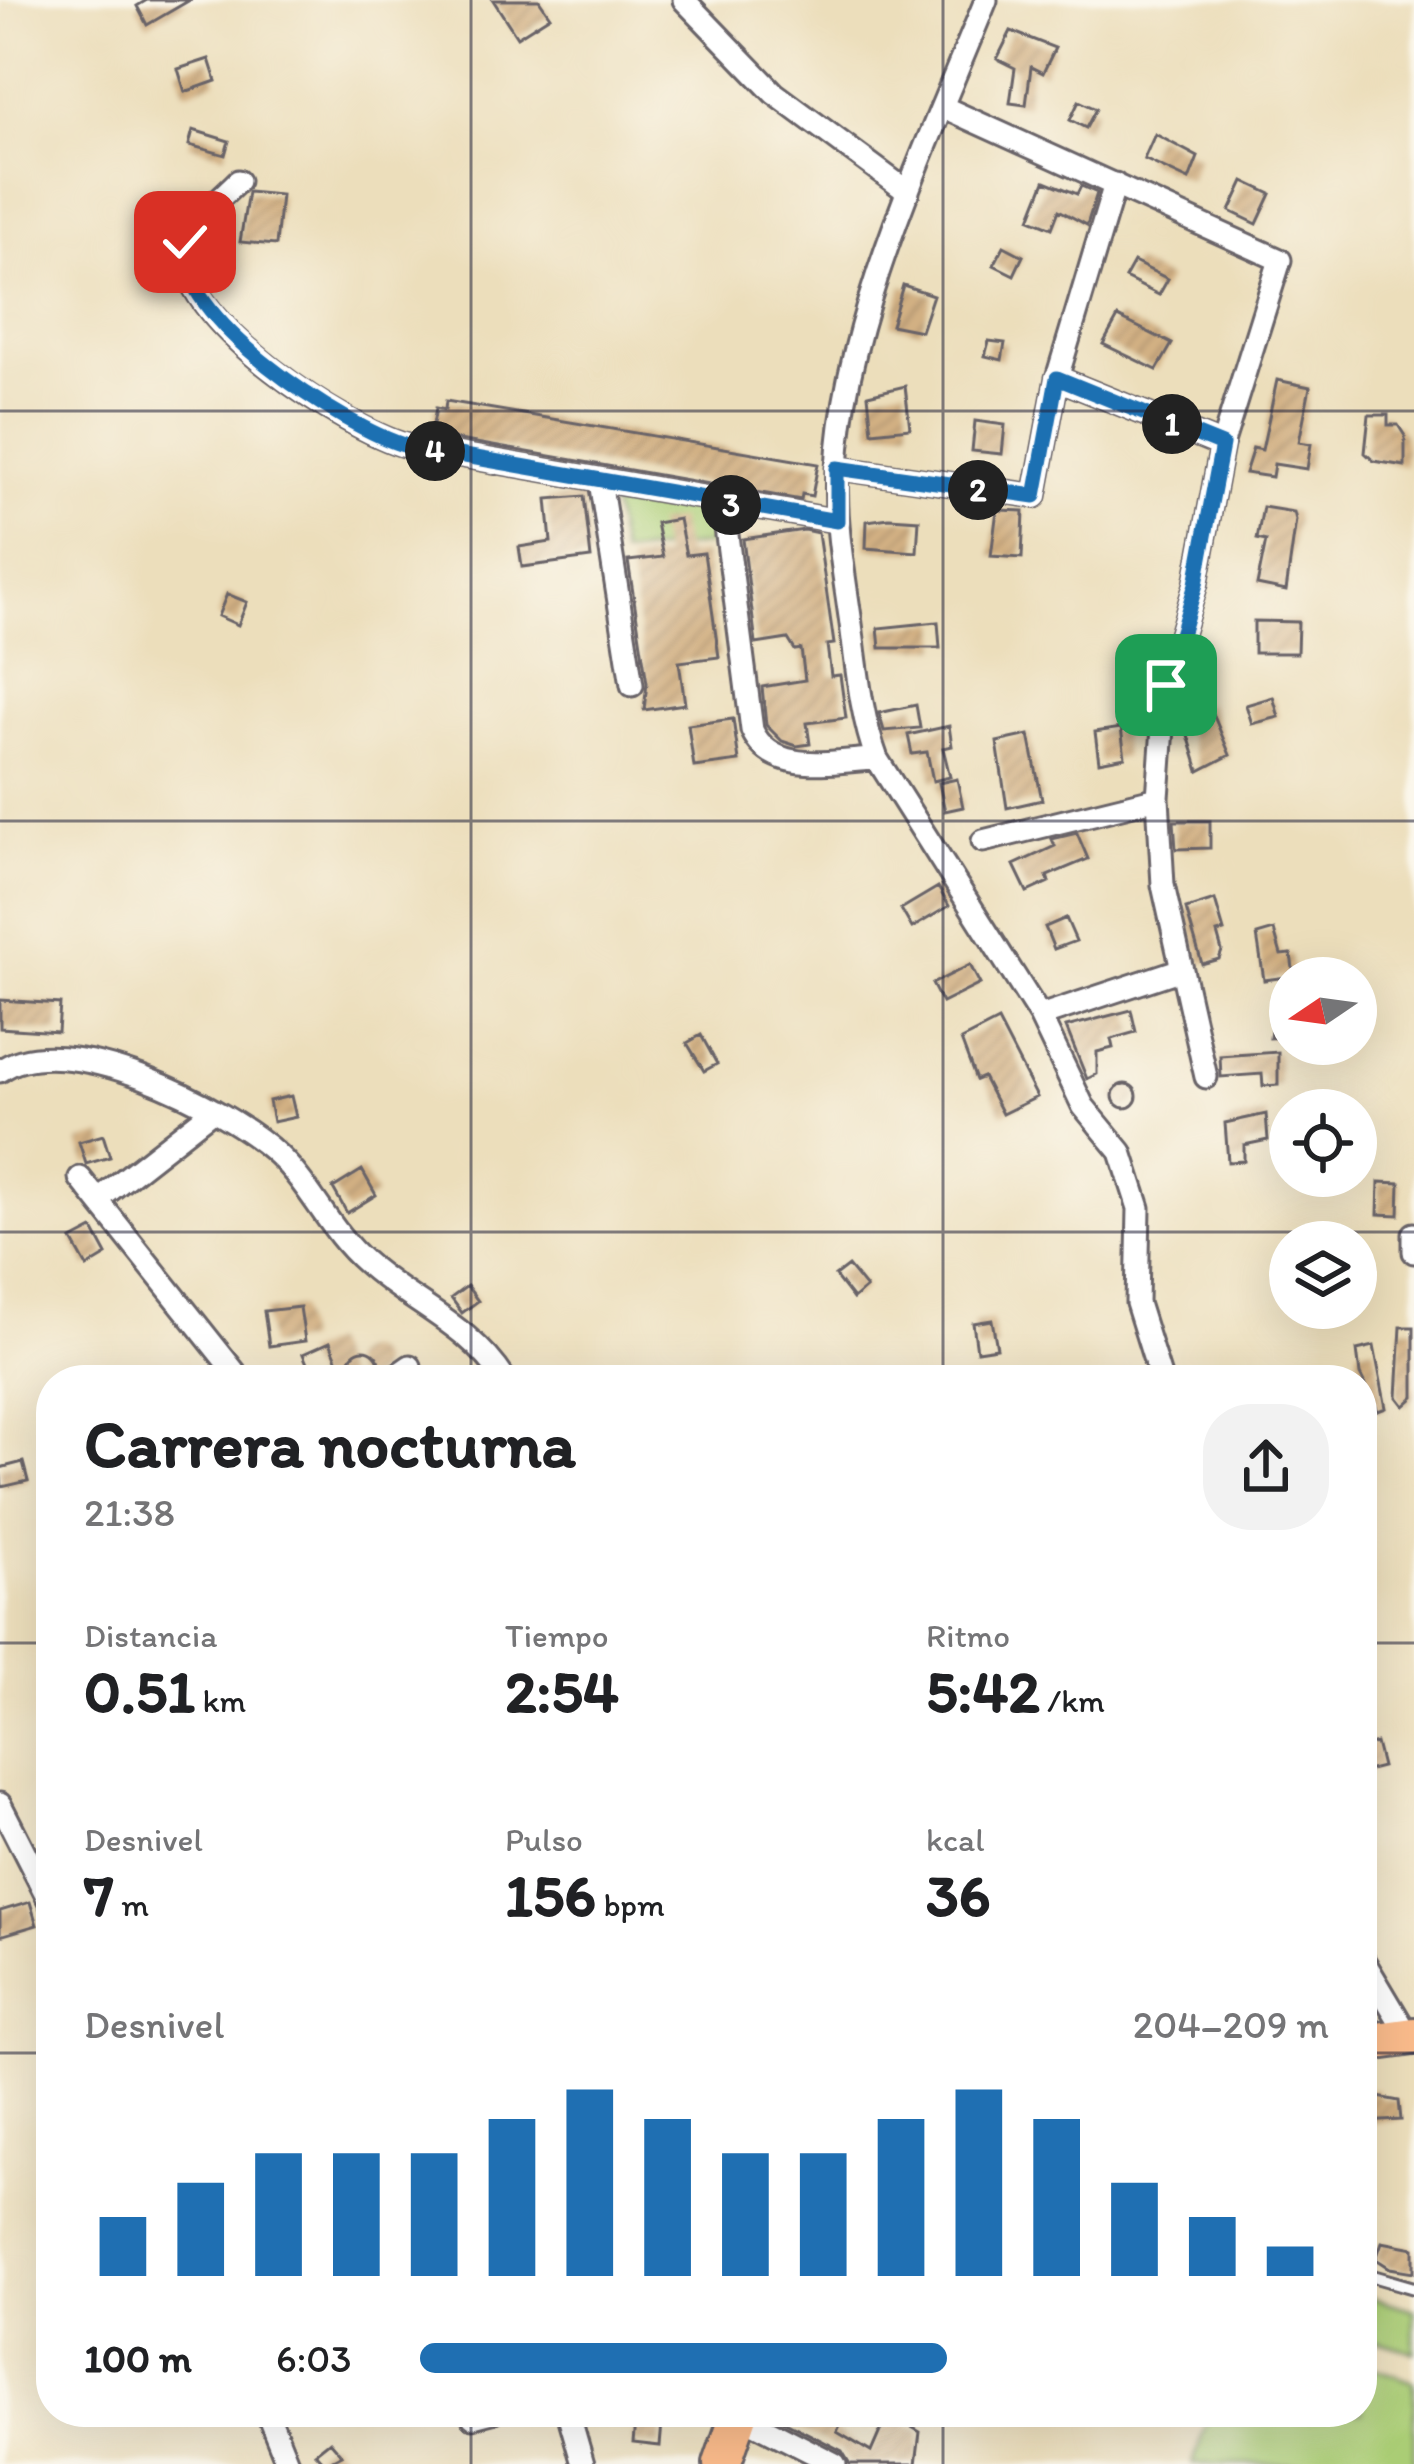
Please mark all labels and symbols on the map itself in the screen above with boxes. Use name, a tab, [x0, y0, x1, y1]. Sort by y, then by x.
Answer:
pin	[134, 191, 236, 293]
pin: 1	[1142, 394, 1202, 454]
pin: 4	[405, 421, 465, 481]
pin: 2	[948, 460, 1008, 520]
pin: 3	[701, 475, 761, 535]
pin	[1115, 634, 1217, 736]
north arrow	[1269, 957, 1377, 1065]

